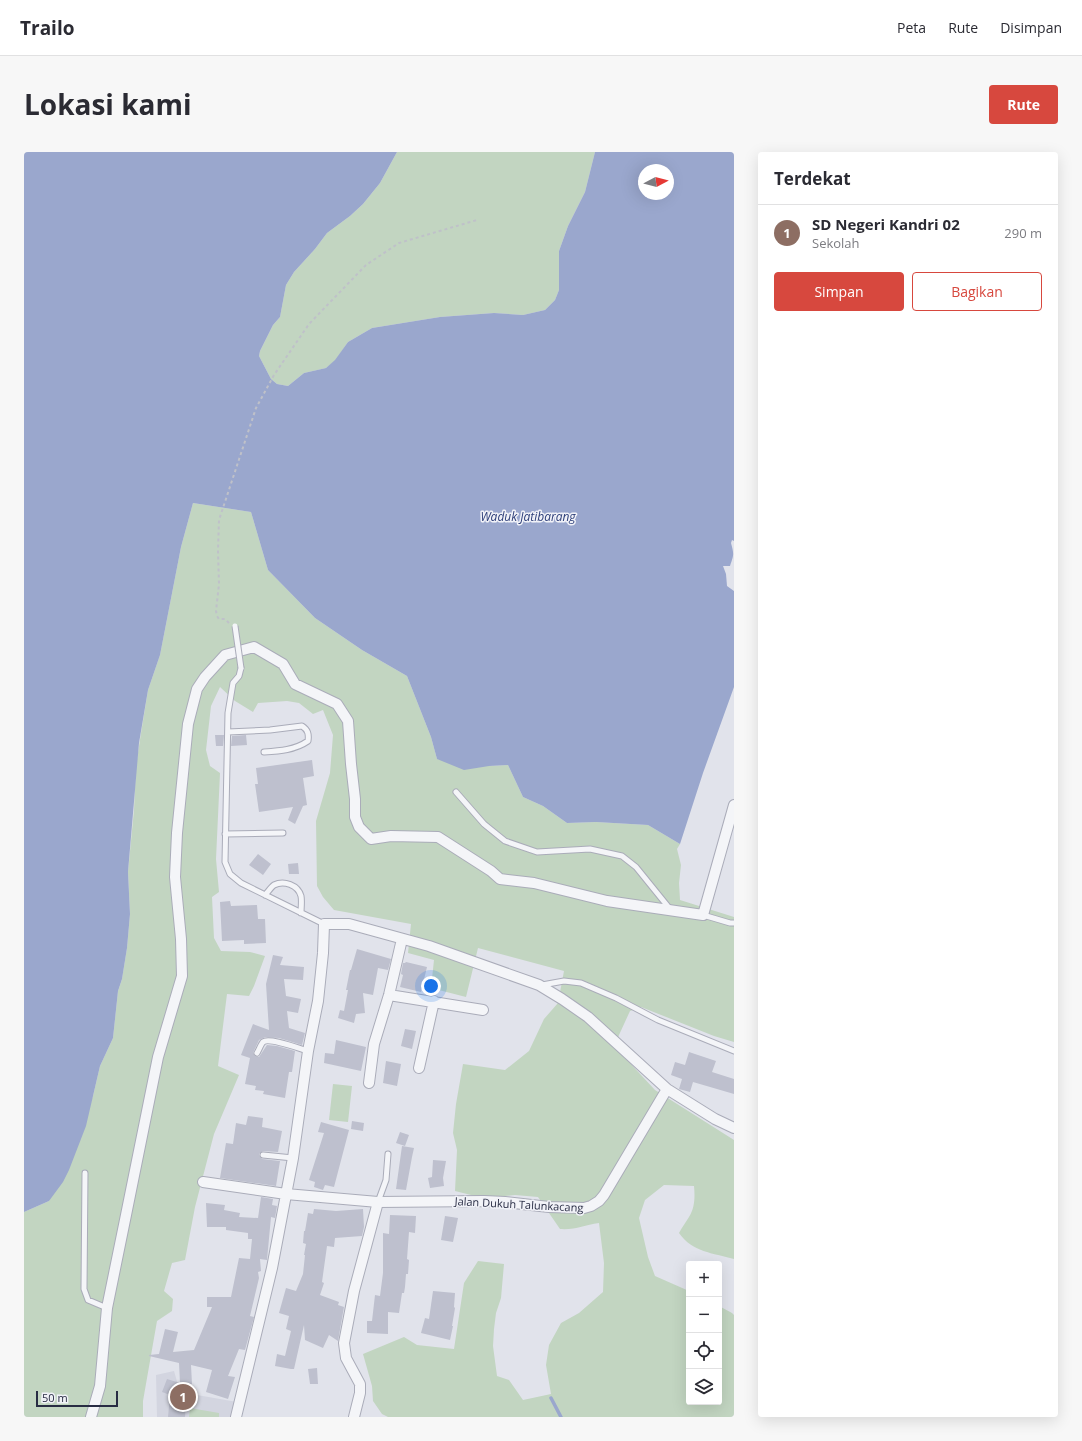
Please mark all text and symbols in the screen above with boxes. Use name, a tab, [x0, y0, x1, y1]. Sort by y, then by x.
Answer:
text: Trailo	[20, 15, 74, 41]
text: Peta	[897, 18, 926, 37]
text: Rute	[948, 18, 978, 37]
text: Disimpan	[1000, 18, 1062, 37]
text: Lokasi kami	[24, 85, 191, 123]
button: Rute	[989, 85, 1058, 124]
north arrow	[638, 164, 674, 200]
text: Terdekat	[774, 167, 851, 190]
text: SD Negeri Kandri 02	[812, 214, 960, 234]
text: 1	[783, 224, 791, 242]
text: 290 m	[1004, 224, 1042, 242]
text: Sekolah	[812, 234, 860, 252]
button: Simpan	[774, 272, 904, 311]
button: Bagikan	[912, 272, 1042, 311]
water label: Waduk Jatibarang	[480, 508, 576, 525]
your location	[421, 976, 441, 996]
street label: Jalan Dukuh Talunkacang	[453, 1193, 584, 1215]
map controls	[686, 1261, 722, 1405]
button: +	[686, 1261, 722, 1297]
button: −	[686, 1297, 722, 1333]
button: locate	[686, 1333, 722, 1369]
button: layers	[686, 1369, 722, 1405]
pin: 1	[170, 1382, 196, 1412]
scale bar	[36, 1389, 118, 1408]
text: 50 m	[42, 1390, 68, 1405]

